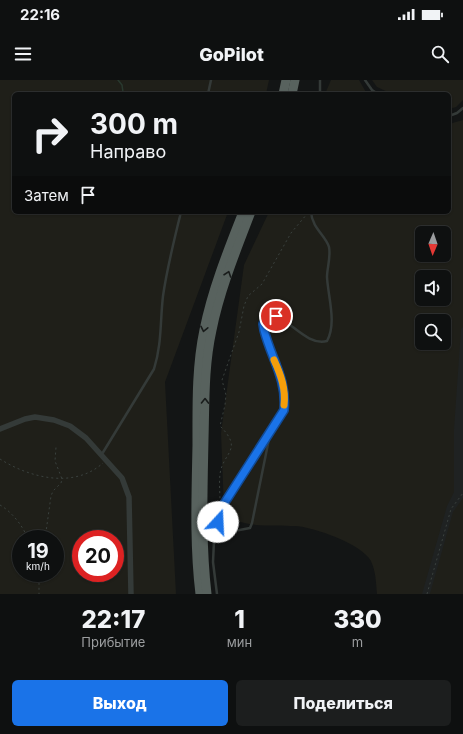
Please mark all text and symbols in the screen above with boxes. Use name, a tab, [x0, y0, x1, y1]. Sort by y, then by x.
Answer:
text: 22:16	[20, 5, 60, 24]
icon: menu	[12, 43, 34, 65]
icon: search	[429, 43, 451, 65]
text: GoPilot	[199, 44, 264, 65]
text: 300 m	[90, 107, 178, 141]
icon: right	[24, 108, 76, 160]
text: Направо	[90, 141, 166, 162]
icon: arrive	[77, 184, 99, 206]
text: Затем	[24, 186, 69, 205]
north arrow	[415, 226, 451, 262]
map controls	[415, 226, 451, 350]
button: sound	[415, 270, 451, 306]
one-way arrow	[224, 271, 232, 278]
pin	[259, 299, 293, 333]
icon: arrive	[265, 305, 287, 327]
button: search	[415, 314, 451, 350]
one-way arrow	[201, 326, 209, 332]
one-way arrow	[201, 398, 209, 404]
position arrow	[197, 501, 239, 543]
speed limit sign: 20	[72, 530, 124, 582]
text: 19	[27, 539, 49, 563]
text: km/h	[26, 560, 50, 572]
text: 22:17	[81, 605, 145, 634]
text: 1	[234, 605, 245, 634]
text: 330	[333, 605, 382, 634]
text: Прибытие	[81, 634, 145, 650]
text: мин	[227, 634, 252, 650]
text: m	[352, 634, 363, 650]
button: Выход	[12, 680, 228, 726]
button: Поделиться	[236, 680, 451, 726]

